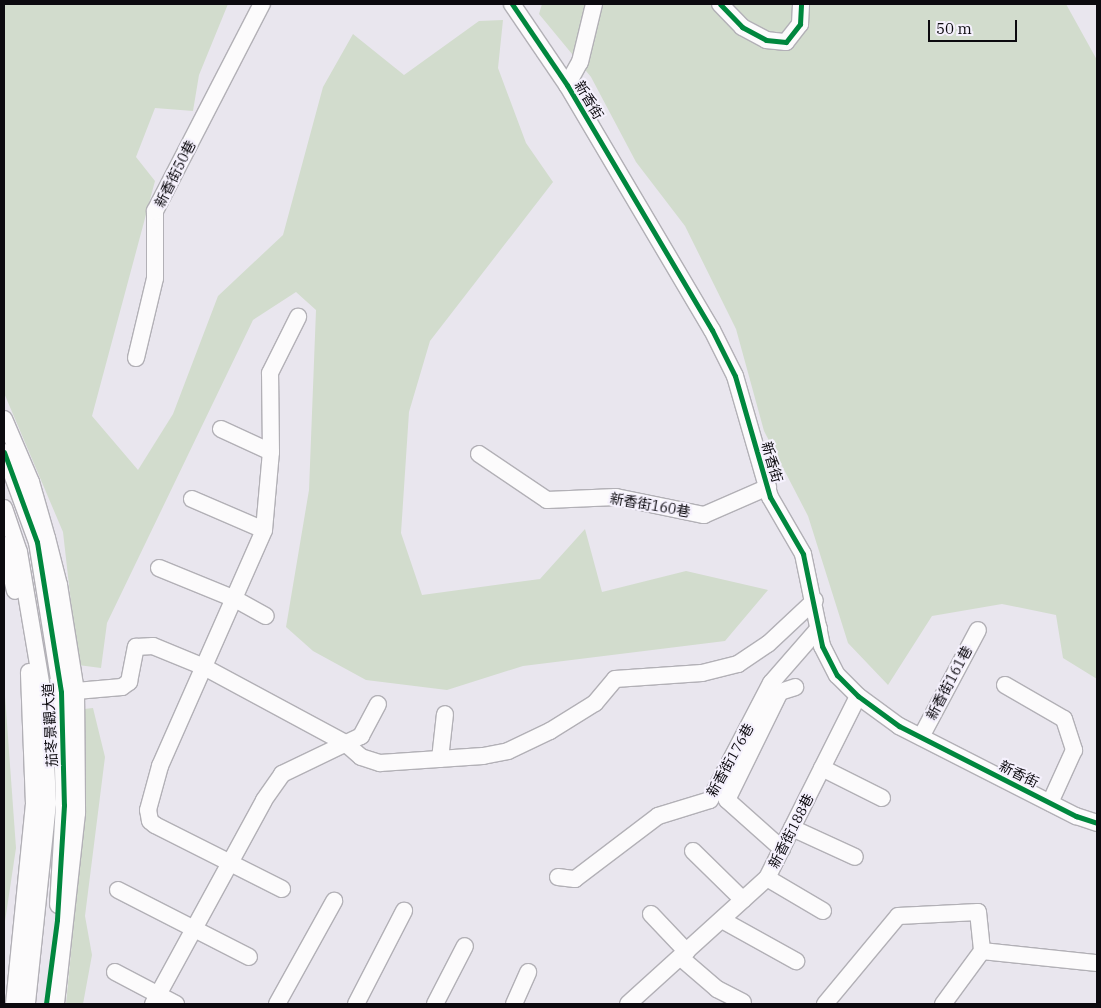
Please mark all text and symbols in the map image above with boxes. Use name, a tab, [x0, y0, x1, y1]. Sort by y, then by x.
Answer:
scale bar	[931, 10, 1020, 42]
text: 50 m	[936, 19, 972, 38]
street label: 新香街	[571, 78, 607, 122]
street label: 新香街50巷	[151, 138, 199, 210]
street label: 新香街	[758, 439, 786, 485]
street label: 新香街160巷	[609, 490, 691, 520]
street label: 新香街161巷	[923, 643, 975, 723]
street label: 茄苳景觀大道	[39, 683, 61, 767]
street label: 新香街176巷	[703, 720, 757, 800]
street label: 新香街	[996, 757, 1042, 791]
street label: 新香街188巷	[765, 791, 817, 871]

